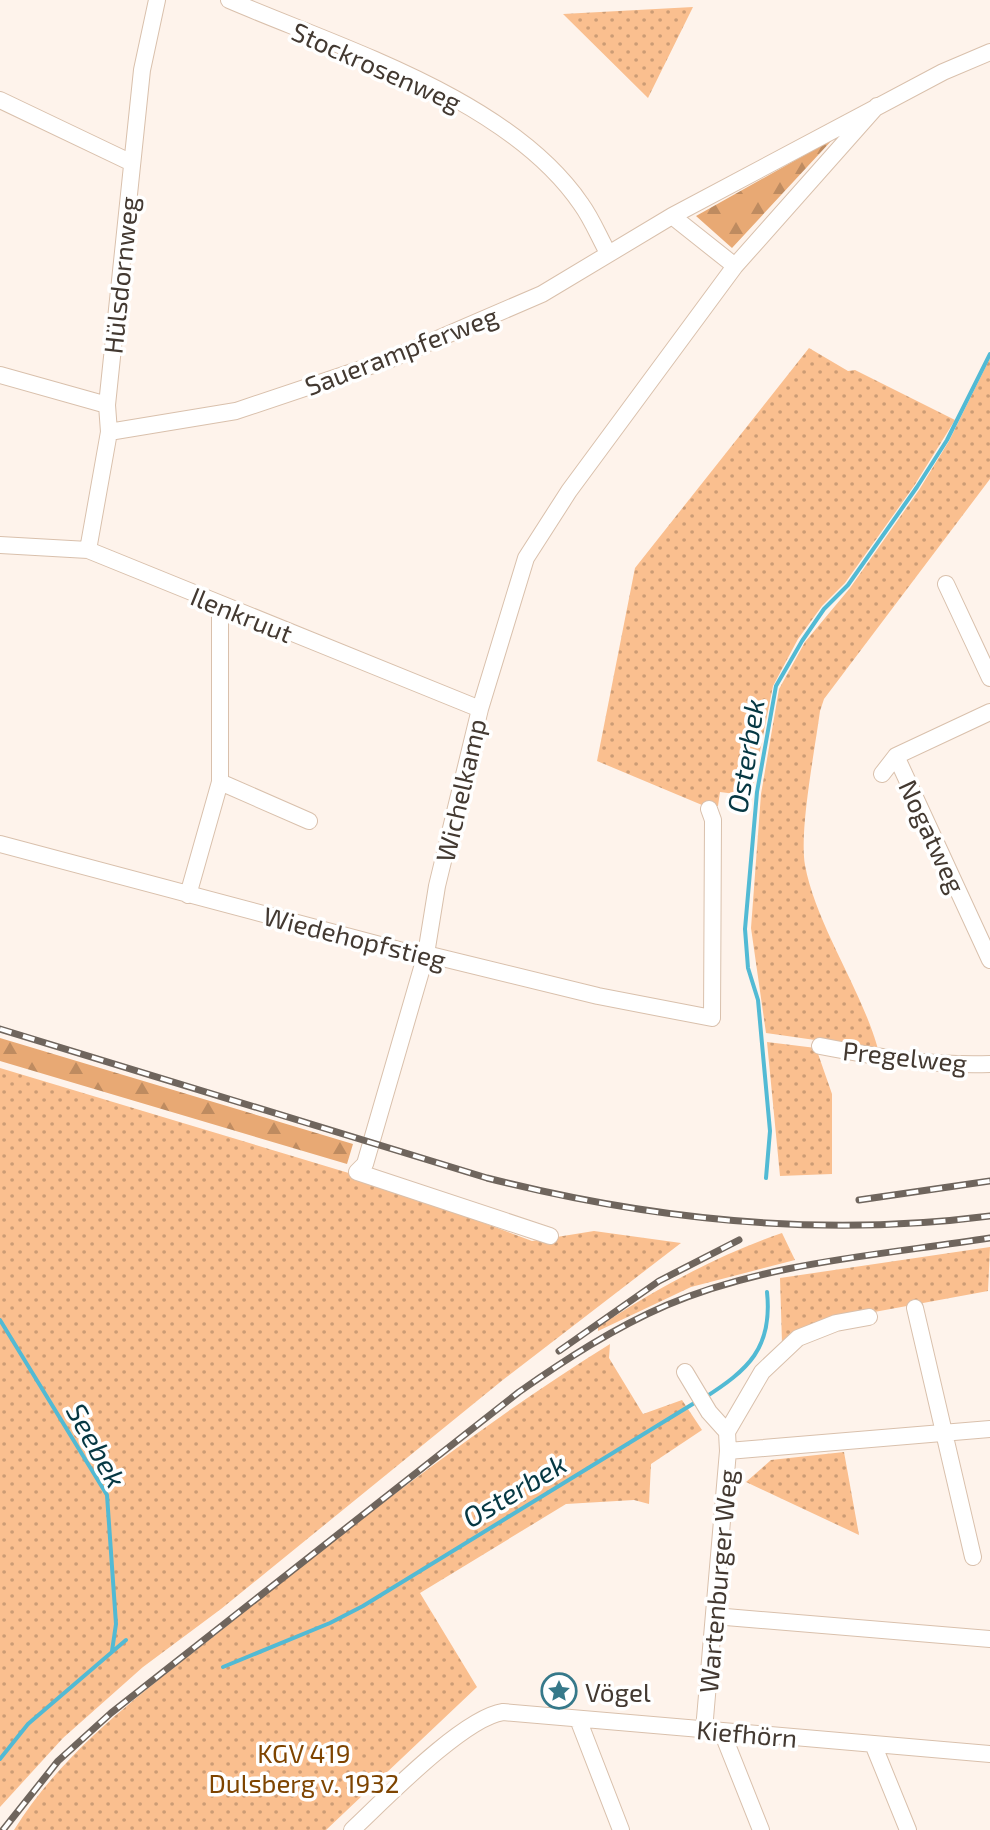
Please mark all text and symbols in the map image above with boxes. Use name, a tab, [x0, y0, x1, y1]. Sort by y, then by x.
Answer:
street label: Stockrosenweg	[288, 15, 466, 117]
street label: Hülsdornweg	[96, 195, 144, 355]
street label: Sauerampferweg	[300, 299, 502, 401]
street label: Ilenkruut	[187, 580, 297, 648]
water label: Osterbek	[719, 696, 771, 816]
street label: Wichelkamp	[428, 715, 492, 865]
street label: Nogatweg	[893, 774, 973, 898]
street label: Wiedehopfstieg	[261, 899, 449, 975]
street label: Pregelweg	[841, 1034, 969, 1078]
water label: Seebek	[60, 1397, 134, 1493]
water label: Osterbek	[456, 1446, 572, 1534]
street label: Wartenburger Weg	[692, 1468, 742, 1694]
place icon: Vögel	[540, 1672, 578, 1710]
place label: Vögel	[585, 1676, 651, 1707]
street label: Kiefhörn	[695, 1713, 799, 1753]
park label: KGV 419 Dulsberg v. 1932	[209, 1737, 399, 1798]

